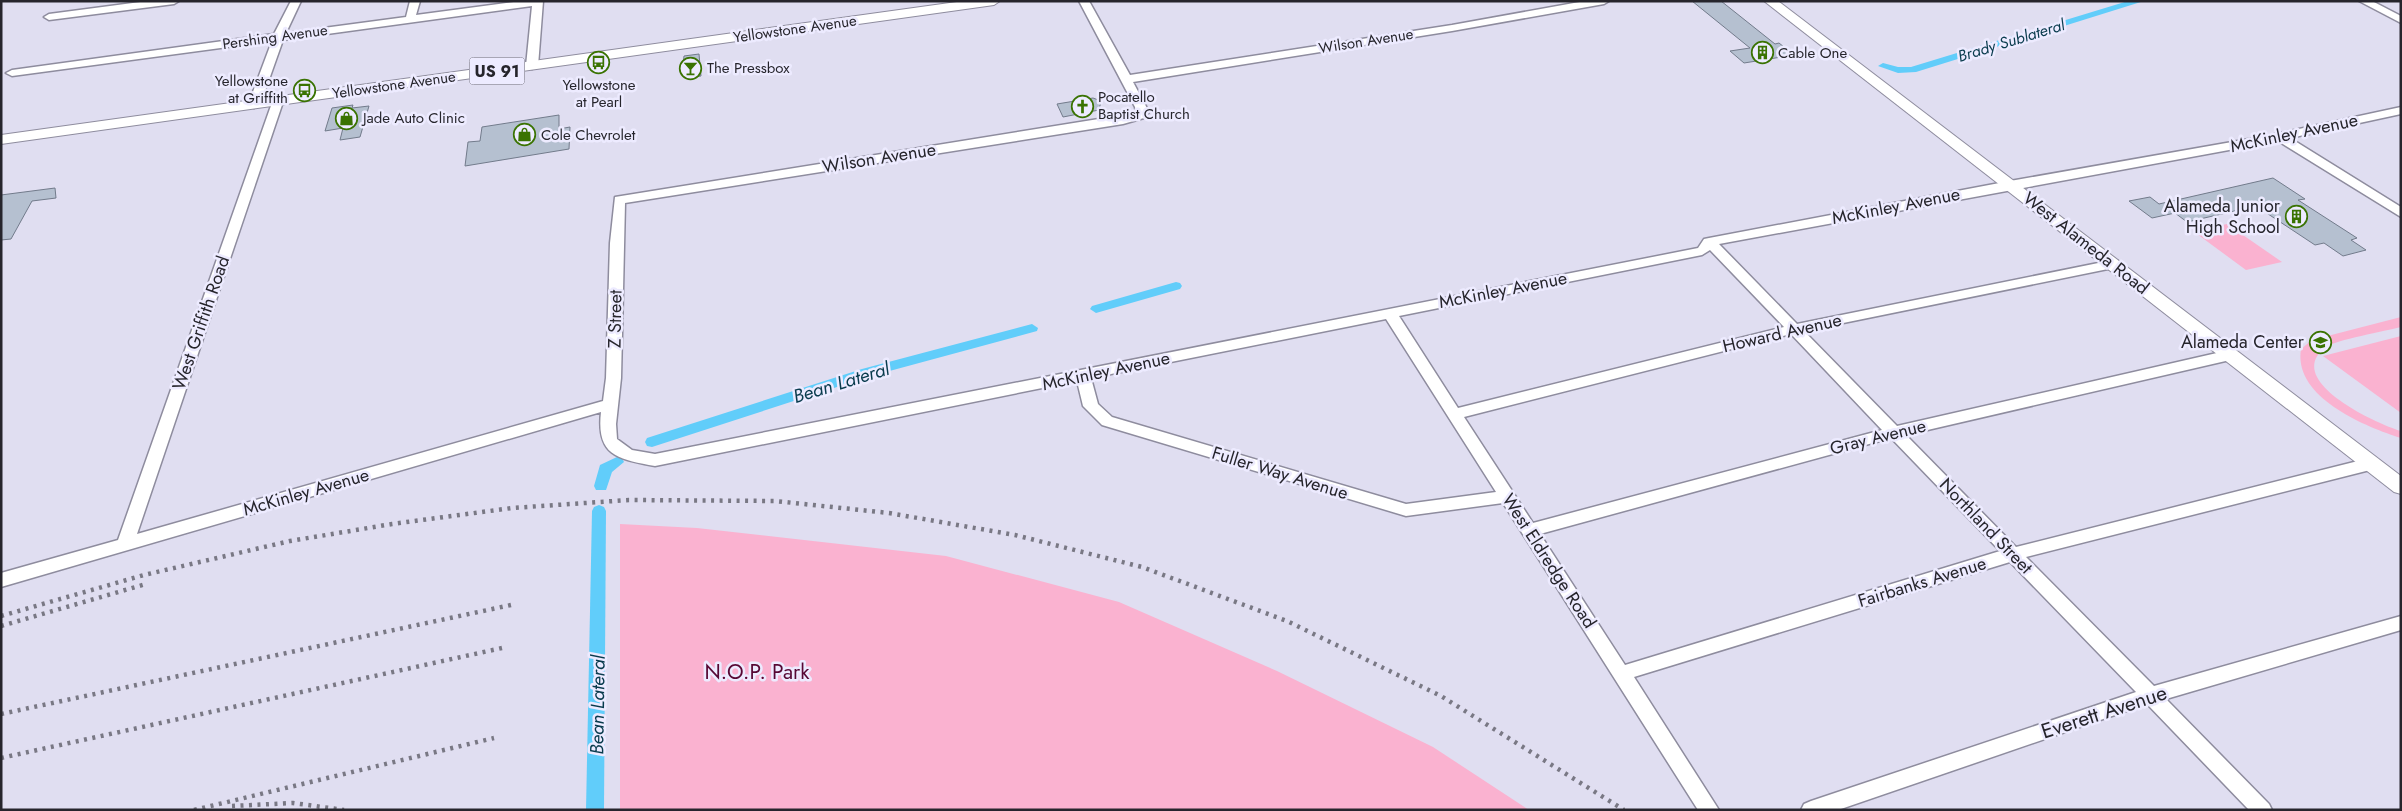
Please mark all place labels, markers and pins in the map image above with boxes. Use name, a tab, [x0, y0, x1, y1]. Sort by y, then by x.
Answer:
building icon: Cable One	[1750, 41, 1774, 65]
place label: Cable One	[1778, 42, 1847, 64]
bus stop icon: Yellowstone at Pearl	[587, 50, 611, 74]
bar icon: The Pressbox	[679, 56, 703, 80]
place label: The Pressbox	[707, 57, 790, 79]
place label: Yellowstone at Griffith	[215, 70, 288, 109]
place label: Yellowstone at Pearl	[562, 74, 636, 113]
bus stop icon: Yellowstone at Griffith	[292, 78, 316, 102]
place label: Pocatello Baptist Church	[1098, 86, 1190, 125]
church icon: Pocatello Baptist Church	[1070, 94, 1094, 118]
shop icon: Jade Auto Clinic	[335, 106, 359, 130]
place label: Jade Auto Clinic	[361, 107, 465, 129]
shop icon: Cole Chevrolet	[513, 123, 537, 147]
place label: Cole Chevrolet	[541, 124, 636, 146]
place label: Alameda Junior High School	[2164, 193, 2281, 240]
building icon: Alameda Junior High School	[2284, 204, 2308, 228]
place label: Alameda Center	[2181, 329, 2305, 355]
school or university icon: Alameda Center	[2308, 330, 2332, 354]

